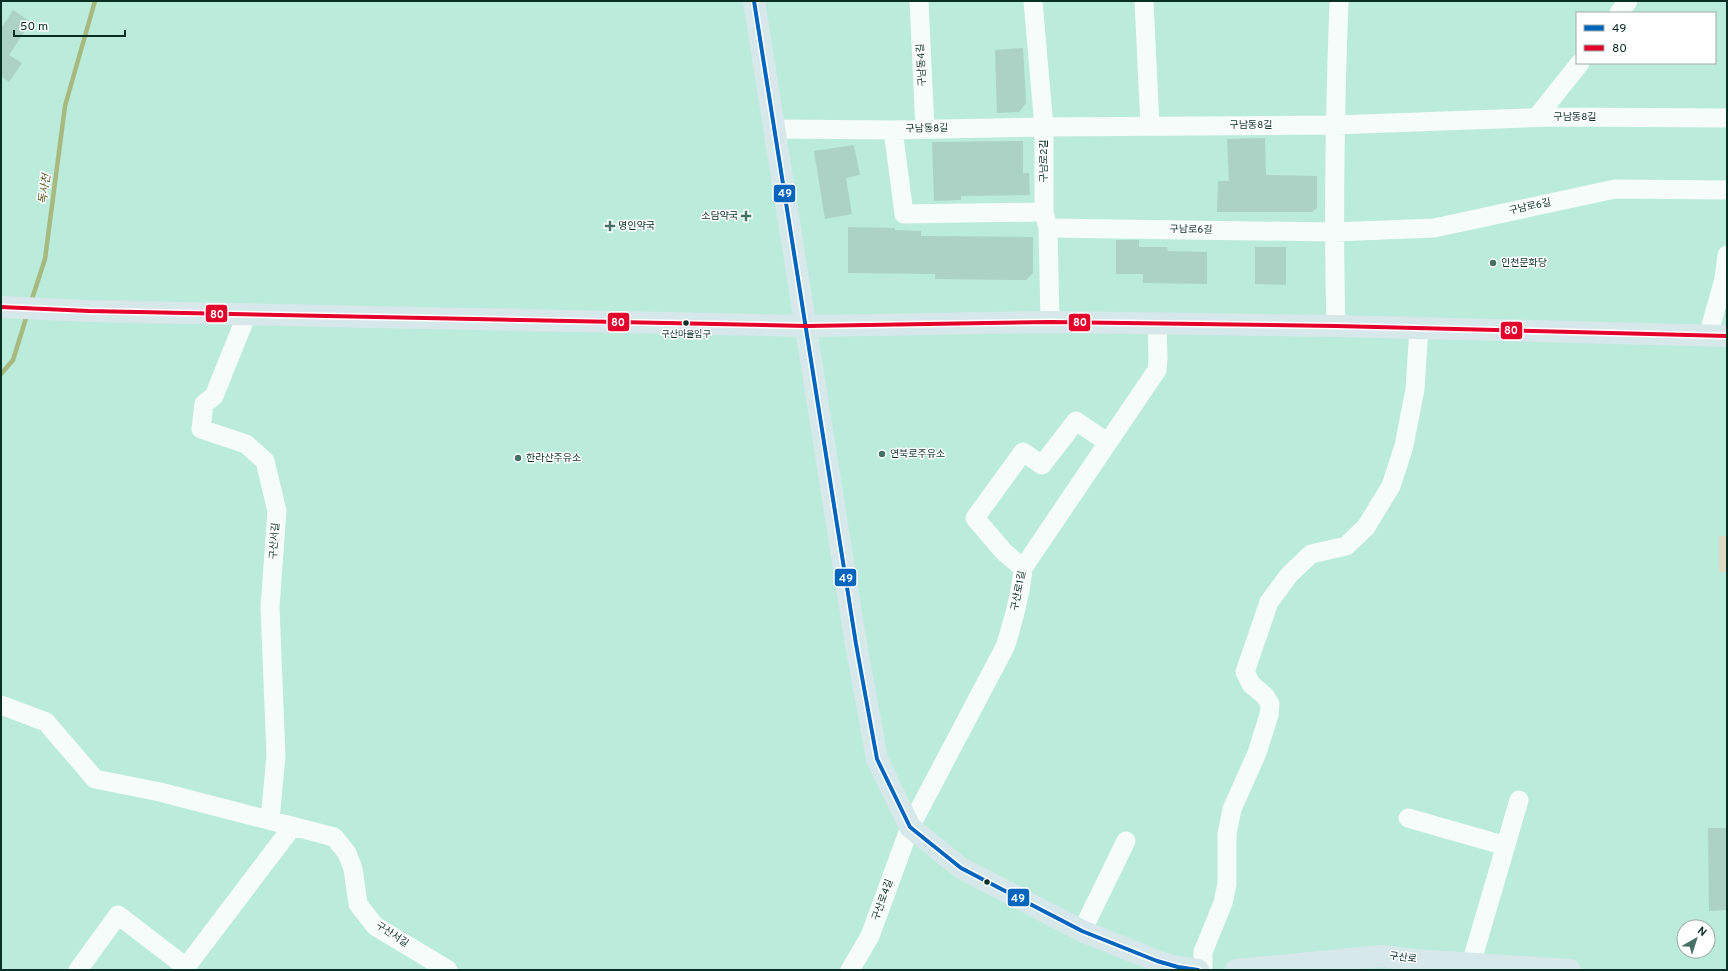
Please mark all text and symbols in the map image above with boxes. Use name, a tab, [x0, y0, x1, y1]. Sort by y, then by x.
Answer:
scale bar	[14, 12, 125, 38]
legend	[1576, 12, 1716, 64]
text: 50 m	[20, 19, 48, 35]
text: 49	[1612, 21, 1626, 37]
text: 80	[1612, 41, 1627, 57]
street label: 구남동4길	[914, 43, 930, 87]
street label: 구남동8길	[1554, 111, 1596, 124]
street label: 구남동8길	[1230, 119, 1272, 132]
street label: 구남동8길	[905, 122, 949, 136]
street label: 구남로2길	[1038, 140, 1051, 182]
water label: 독사천	[36, 171, 54, 205]
line badge: 49	[773, 184, 796, 203]
text: 49	[778, 187, 792, 201]
street label: 구남로6길	[1508, 196, 1552, 218]
place label: 소담약국	[701, 210, 738, 223]
marker: 소담약국	[741, 211, 751, 221]
place label: 명인약국	[618, 220, 655, 233]
marker: 명인약국	[605, 221, 615, 231]
street label: 구남로6길	[1169, 223, 1213, 237]
place label: 인천문화당	[1501, 257, 1547, 270]
marker: 인천문화당	[1488, 258, 1498, 268]
line badge: 80	[205, 304, 228, 323]
text: 80	[210, 308, 224, 322]
line badge: 80	[607, 312, 630, 332]
line badge: 80	[1068, 313, 1091, 332]
text: 80	[611, 316, 625, 330]
text: 80	[1073, 316, 1087, 330]
marker: 구산마을입구	[681, 318, 691, 328]
line badge: 80	[1500, 321, 1523, 340]
text: 80	[1504, 324, 1518, 338]
place label: 구산마을입구	[661, 329, 712, 340]
place label: 연북로주유소	[890, 448, 945, 461]
marker: 연북로주유소	[877, 449, 887, 459]
place label: 한라산주유소	[526, 452, 581, 465]
marker: 한라산주유소	[513, 453, 523, 463]
street label: 구산서길	[267, 522, 283, 560]
line badge: 49	[834, 568, 857, 587]
street label: 구산로1길	[1009, 570, 1029, 612]
text: 49	[839, 572, 853, 586]
unlabelled marker	[982, 877, 992, 887]
street label: 구산로4길	[870, 878, 896, 922]
line badge: 49	[1007, 888, 1030, 907]
text: 49	[1011, 892, 1025, 906]
north arrow	[1676, 919, 1716, 959]
street label: 구산서길	[373, 920, 411, 950]
text: N	[1694, 924, 1709, 940]
street label: 구산로	[1389, 950, 1417, 966]

